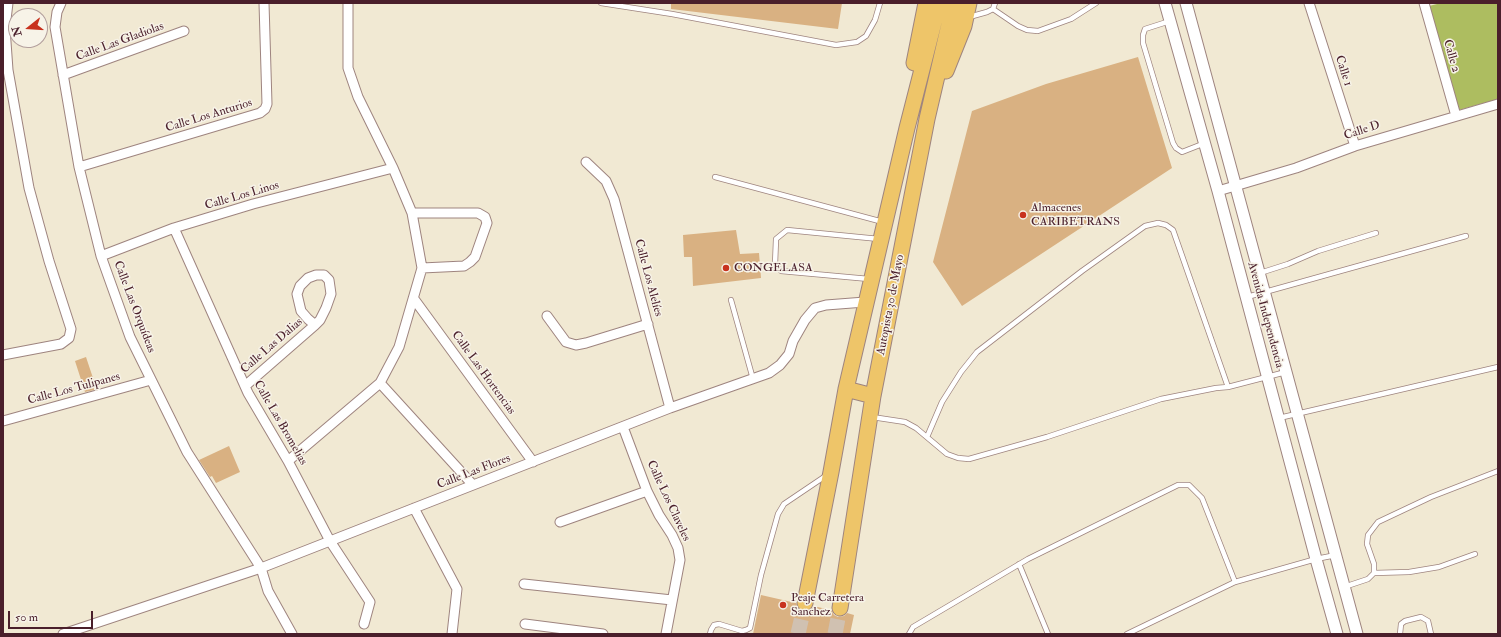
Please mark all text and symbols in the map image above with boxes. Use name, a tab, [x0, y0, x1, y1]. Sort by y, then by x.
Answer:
north arrow	[8, 8, 48, 48]
street label: Calle Las Gladiolas	[74, 19, 166, 65]
text: N	[9, 25, 25, 38]
street label: Calle 2	[1439, 38, 1463, 74]
street label: Calle 1	[1331, 54, 1355, 88]
street label: Calle Los Anturios	[164, 96, 254, 136]
street label: Calle D	[1342, 118, 1382, 144]
street label: Calle Los Linos	[203, 179, 281, 213]
place label: Almacenes CARIBETRANS	[1031, 201, 1120, 229]
marker: Almacenes CARIBETRANS	[1018, 210, 1028, 220]
street label: Calle Los Alelíes	[631, 238, 665, 318]
street label: Autopista 30 de Mayo	[874, 254, 908, 356]
street label: Calle Las Orquídeas	[110, 259, 158, 355]
street label: Avenida Independencia	[1244, 260, 1286, 370]
place label: CONGELASA	[734, 261, 813, 275]
marker: CONGELASA	[721, 263, 731, 273]
street label: Calle Las Dalias	[238, 315, 306, 377]
street label: Calle Las Hortencias	[448, 328, 518, 418]
street label: Calle Los Tulipanes	[26, 370, 122, 408]
street label: Calle Las Bromelias	[250, 378, 310, 468]
street label: Calle Las Flores	[435, 451, 513, 493]
street label: Calle Los Claveles	[643, 458, 693, 544]
place label: Peaje Carretera Sanchez	[791, 591, 864, 619]
marker: Peaje Carretera Sanchez	[778, 600, 788, 610]
scale bar	[10, 603, 95, 629]
text: 50 m	[15, 610, 38, 625]

